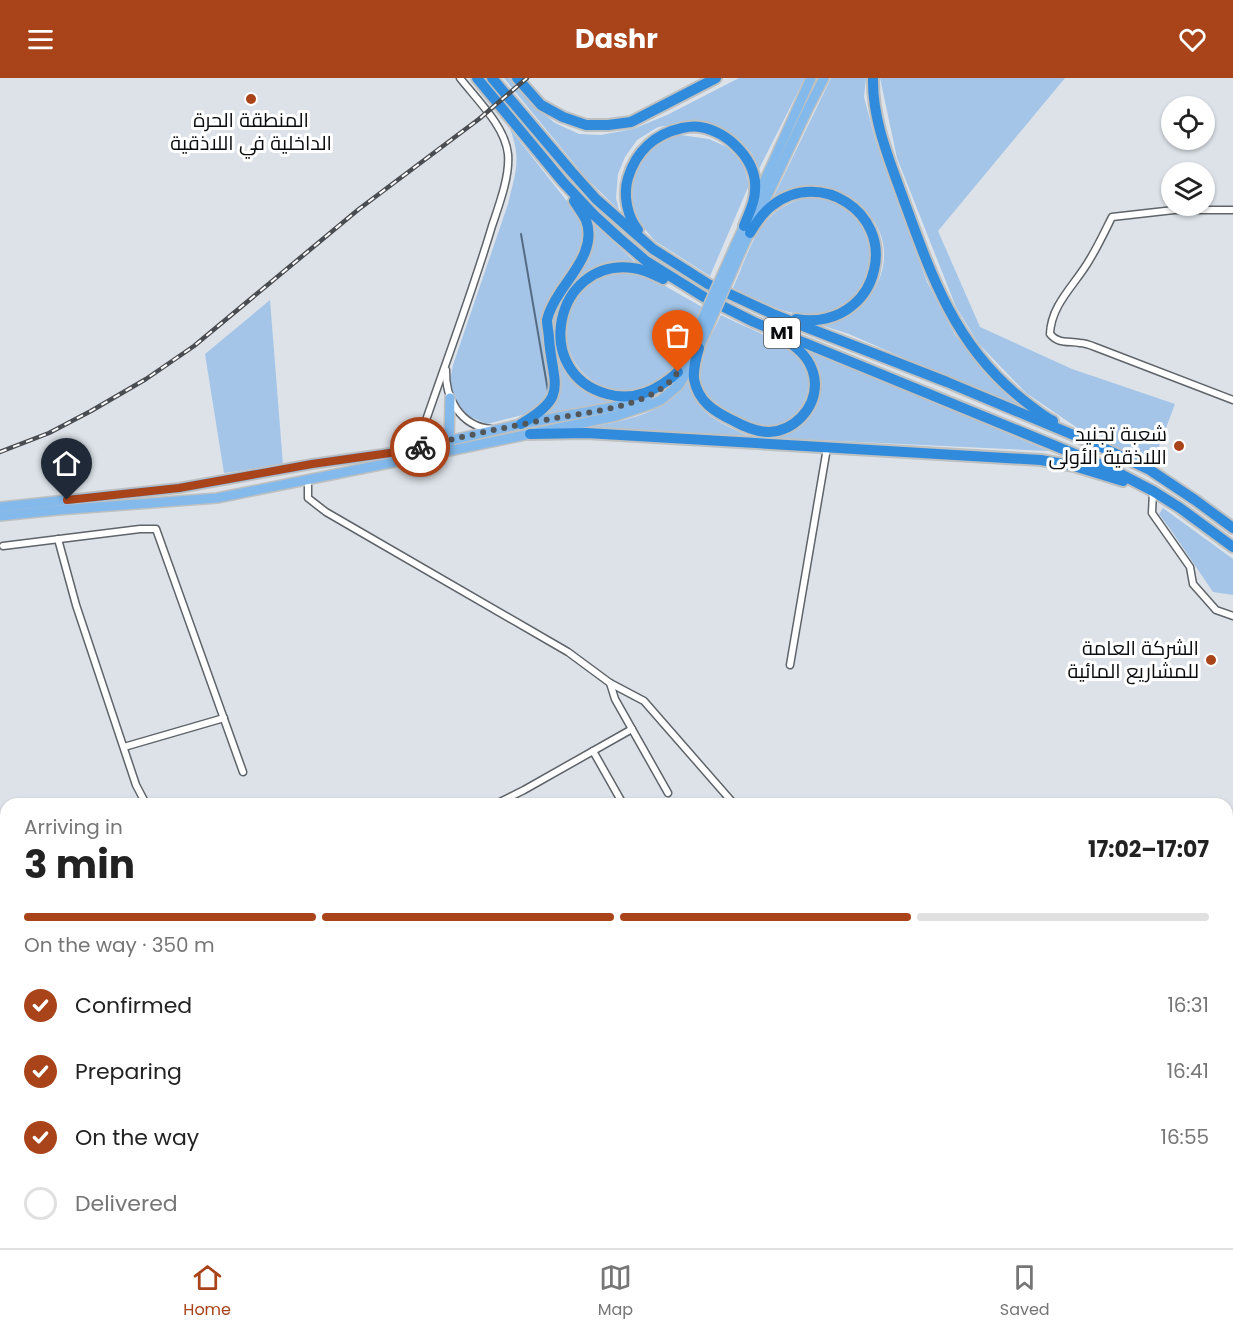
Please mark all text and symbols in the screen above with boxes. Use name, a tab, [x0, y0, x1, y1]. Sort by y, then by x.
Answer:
text: Dashr	[575, 20, 658, 57]
icon: menu	[24, 23, 57, 56]
icon: heart	[1176, 23, 1209, 56]
marker: المنطقة الحرة الداخلية في اللاذقية	[244, 92, 258, 106]
map controls	[1161, 96, 1215, 216]
button: locate	[1161, 96, 1215, 150]
place label: المنطقة الحرة الداخلية في اللاذقية	[170, 106, 332, 159]
button: layers	[1161, 162, 1215, 216]
pin	[652, 310, 703, 372]
road number: M1	[764, 318, 800, 348]
icon: bag	[661, 319, 694, 352]
courier	[390, 417, 450, 477]
place label: شعبة تجنيد اللاذقية الأولى	[1049, 420, 1167, 471]
icon: bike	[404, 431, 437, 464]
pin	[41, 438, 92, 500]
marker: شعبة تجنيد اللاذقية الأولى	[1172, 439, 1186, 453]
icon: home	[50, 447, 83, 480]
place label: الشركة العامة للمشاريع المائية	[1068, 634, 1199, 685]
marker: الشركة العامة للمشاريع المائية	[1204, 653, 1218, 667]
text: Arriving in	[24, 813, 123, 841]
text: 17:02–17:07	[1088, 834, 1209, 865]
text: 3 min	[24, 837, 135, 892]
text: On the way · 350 m	[24, 931, 215, 959]
icon: check	[24, 989, 57, 1022]
text: Confirmed	[75, 990, 192, 1021]
text: 16:31	[1167, 991, 1209, 1019]
icon: check	[24, 1055, 57, 1088]
text: Preparing	[75, 1056, 182, 1087]
text: 16:41	[1167, 1057, 1209, 1085]
icon: check	[24, 1121, 57, 1154]
text: On the way	[75, 1122, 199, 1153]
text: 16:55	[1161, 1123, 1209, 1151]
text: Delivered	[75, 1188, 178, 1219]
tab: Home	[183, 1261, 231, 1322]
tab: Map	[598, 1261, 633, 1322]
tab: Saved	[1000, 1261, 1050, 1322]

